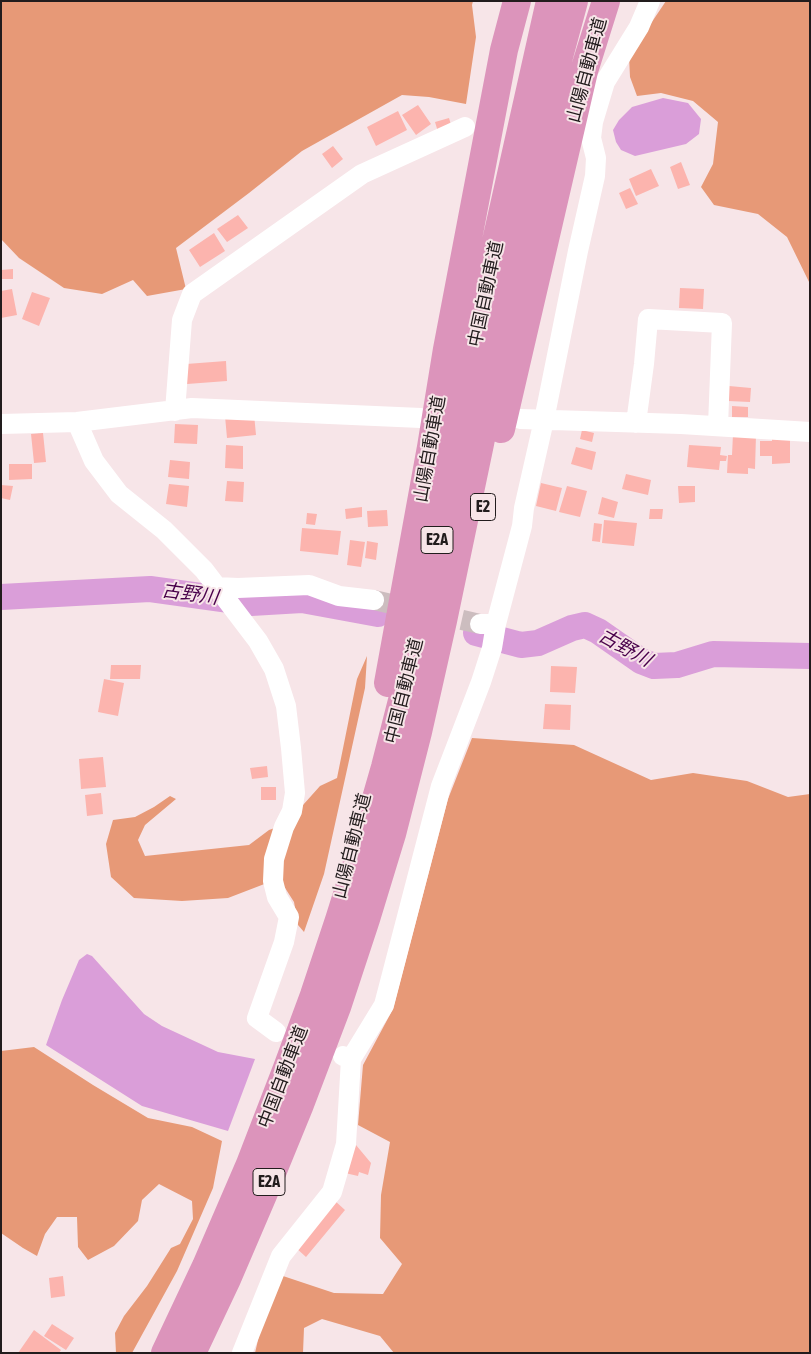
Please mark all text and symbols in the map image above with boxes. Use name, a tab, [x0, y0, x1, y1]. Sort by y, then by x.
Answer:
street label: 山陽自動車道	[563, 15, 611, 125]
street label: 中国自動車道	[464, 239, 508, 349]
street label: 山陽自動車道	[410, 394, 450, 504]
road number: E2	[470, 494, 496, 520]
road number: E2A	[421, 526, 453, 554]
water label: 古野川	[160, 579, 220, 609]
water label: 古野川	[595, 624, 655, 672]
street label: 中国自動車道	[380, 636, 428, 746]
street label: 山陽自動車道	[328, 791, 376, 901]
street label: 中国自動車道	[254, 1023, 312, 1131]
road number: E2A	[253, 1168, 285, 1196]

